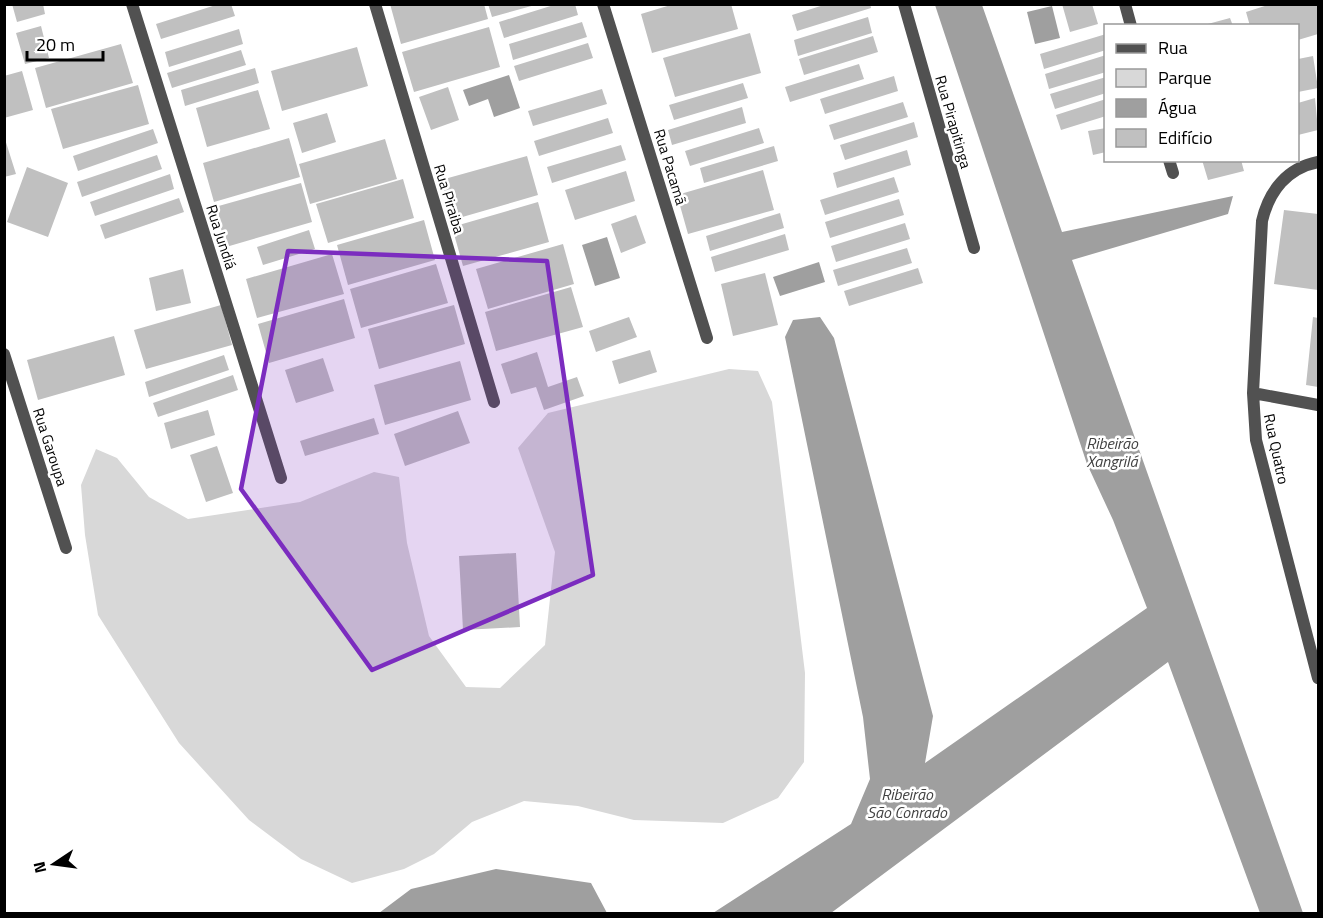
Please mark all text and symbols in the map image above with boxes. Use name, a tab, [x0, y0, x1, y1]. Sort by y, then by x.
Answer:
scale bar	[27, 24, 104, 62]
legend	[1104, 24, 1299, 162]
text: 20 m	[36, 31, 75, 58]
text: Rua	[1158, 34, 1188, 61]
text: Parque	[1158, 64, 1212, 91]
street label: Rua Pirapitinga	[929, 73, 978, 172]
text: Água	[1158, 94, 1196, 121]
text: Edifício	[1158, 124, 1212, 151]
street label: Rua Pacamã	[648, 126, 693, 208]
street label: Rua Piraiba	[428, 161, 471, 237]
street label: Rua Jundiá	[200, 201, 243, 273]
street label: Rua Garoupa	[27, 405, 74, 489]
street label: Rua Quatro	[1258, 411, 1295, 486]
water label: Ribeirão Xangrilá	[1086, 431, 1140, 473]
water label: Ribeirão São Conrado	[867, 782, 948, 824]
north arrow	[24, 834, 84, 894]
text: N	[26, 859, 52, 875]

